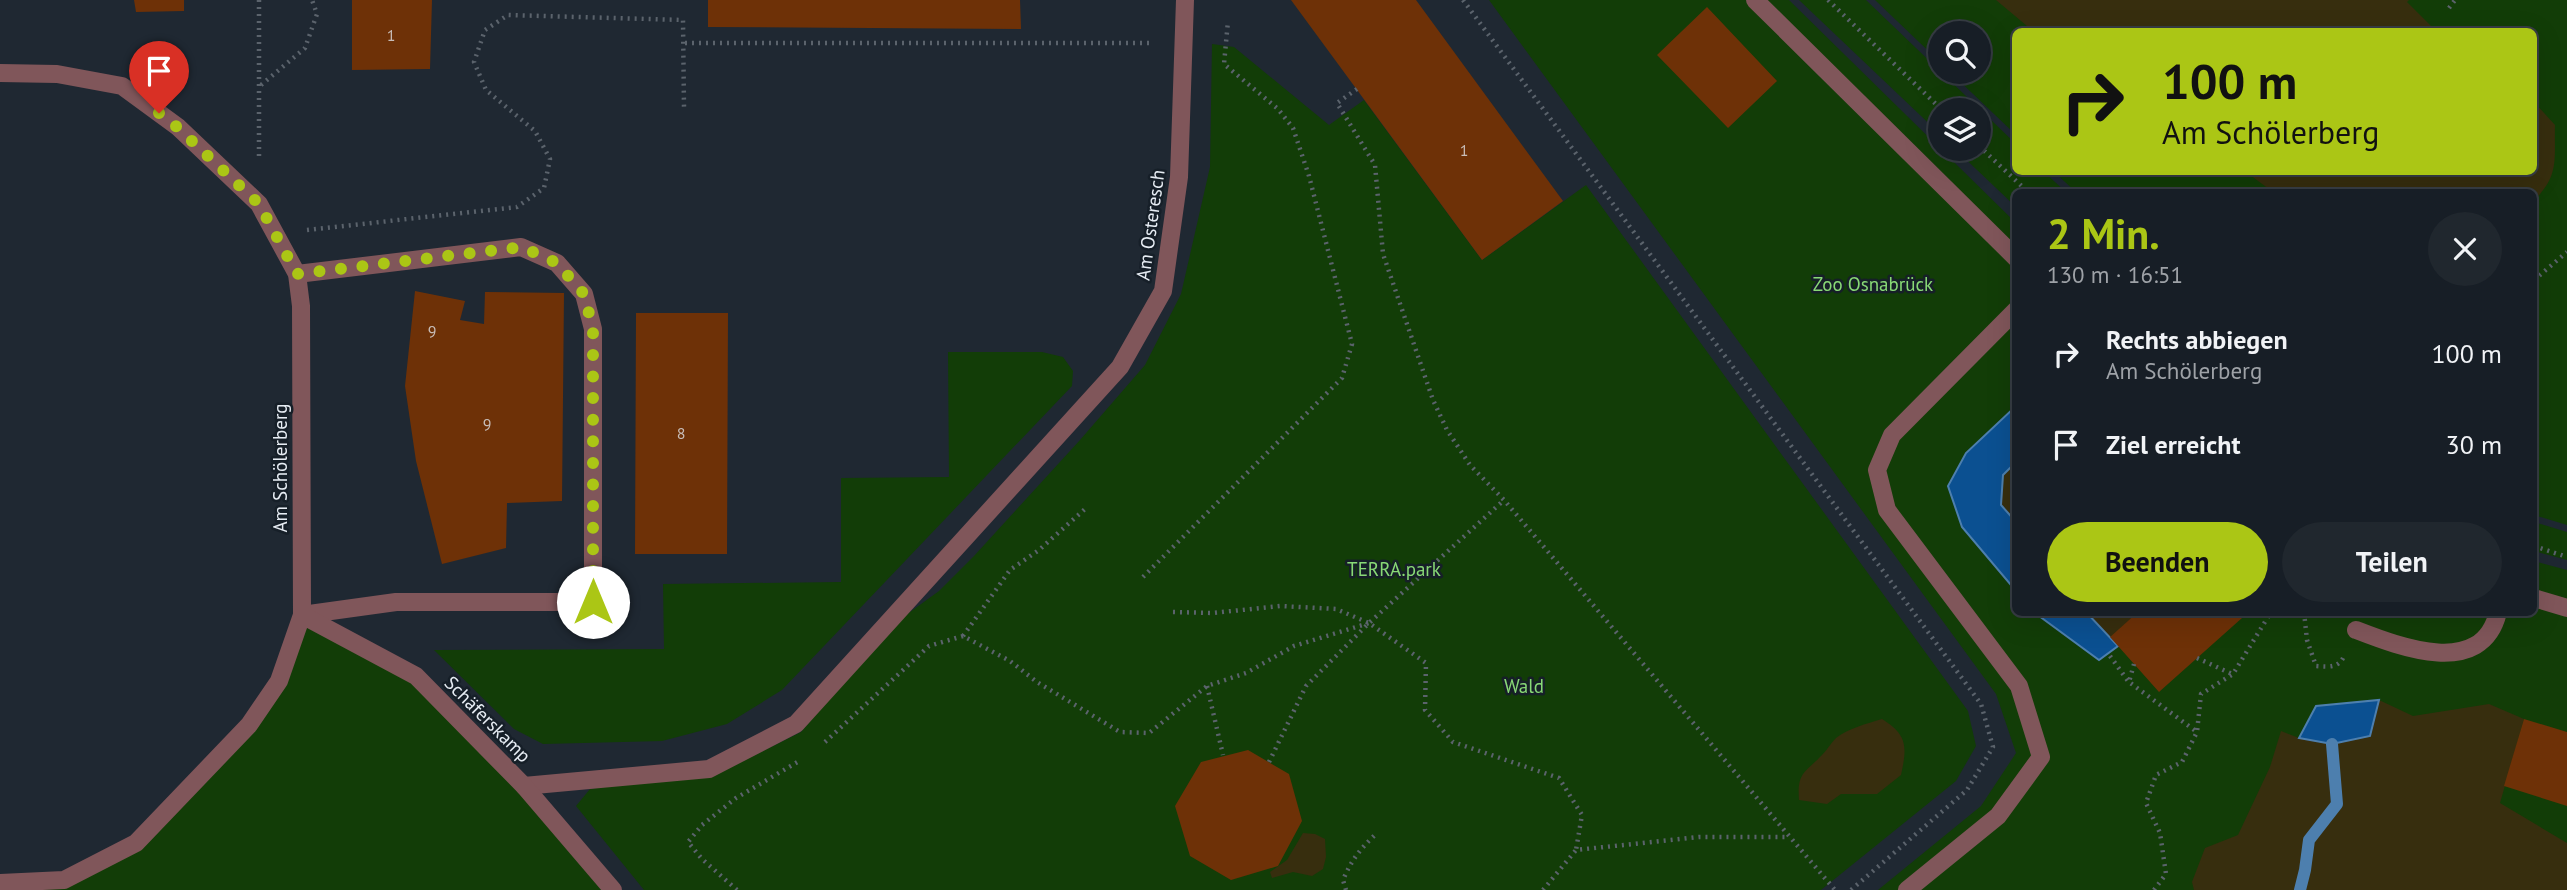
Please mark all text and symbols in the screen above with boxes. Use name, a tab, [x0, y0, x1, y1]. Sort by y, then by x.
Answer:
map controls	[1928, 21, 1991, 161]
button: search	[1928, 21, 1991, 84]
house number: 1	[387, 25, 395, 45]
pin	[129, 41, 189, 113]
text: 100 m	[2162, 49, 2297, 113]
icon: arrive	[140, 52, 178, 90]
icon: right	[2047, 56, 2138, 147]
button: layers	[1928, 98, 1991, 161]
text: Am Schölerberg	[2162, 111, 2379, 153]
house number: 1	[1460, 140, 1468, 160]
street label: Am Osteresch	[1130, 168, 1170, 282]
text: 2 Min.	[2047, 206, 2160, 261]
button: close	[2428, 212, 2502, 286]
text: 130 m · 16:51	[2047, 260, 2183, 289]
park label: Zoo Osnabrück	[1813, 272, 1933, 296]
house number: 9	[428, 321, 436, 341]
text: Rechts abbiegen	[2106, 323, 2288, 356]
icon: right	[2047, 335, 2085, 373]
text: 100 m	[2431, 337, 2502, 370]
text: Am Schölerberg	[2106, 356, 2262, 385]
street label: Am Schölerberg	[268, 403, 292, 533]
house number: 9	[483, 414, 491, 434]
house number: 8	[677, 423, 685, 443]
icon: arrive	[2047, 426, 2085, 464]
text: Ziel erreicht	[2106, 428, 2241, 461]
text: 30 m	[2446, 428, 2502, 461]
button: Beenden	[2047, 522, 2268, 602]
button: Teilen	[2282, 522, 2502, 602]
park label: TERRA.park	[1347, 557, 1441, 581]
position arrow	[556, 565, 630, 639]
street label: Schäferskamp	[440, 671, 536, 767]
park label: Wald	[1504, 674, 1544, 698]

